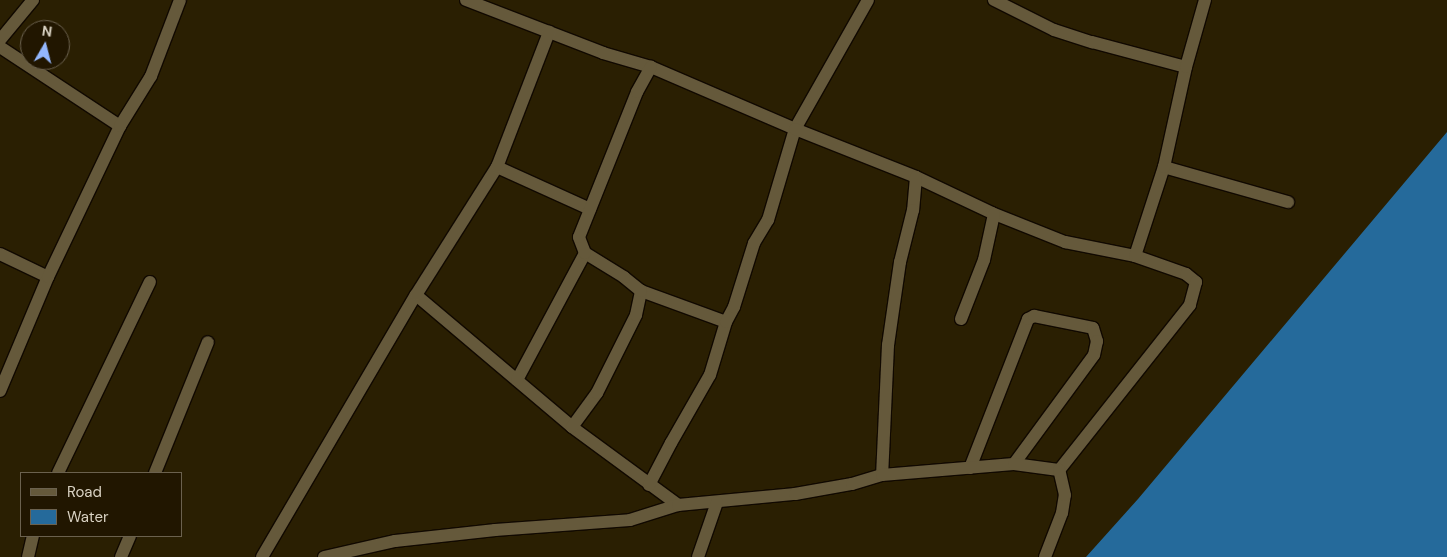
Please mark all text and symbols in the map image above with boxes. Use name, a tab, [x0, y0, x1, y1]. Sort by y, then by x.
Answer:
north arrow	[20, 20, 70, 70]
text: N	[41, 22, 53, 41]
legend	[20, 472, 182, 537]
text: Road	[67, 482, 102, 502]
text: Water	[67, 507, 108, 527]

